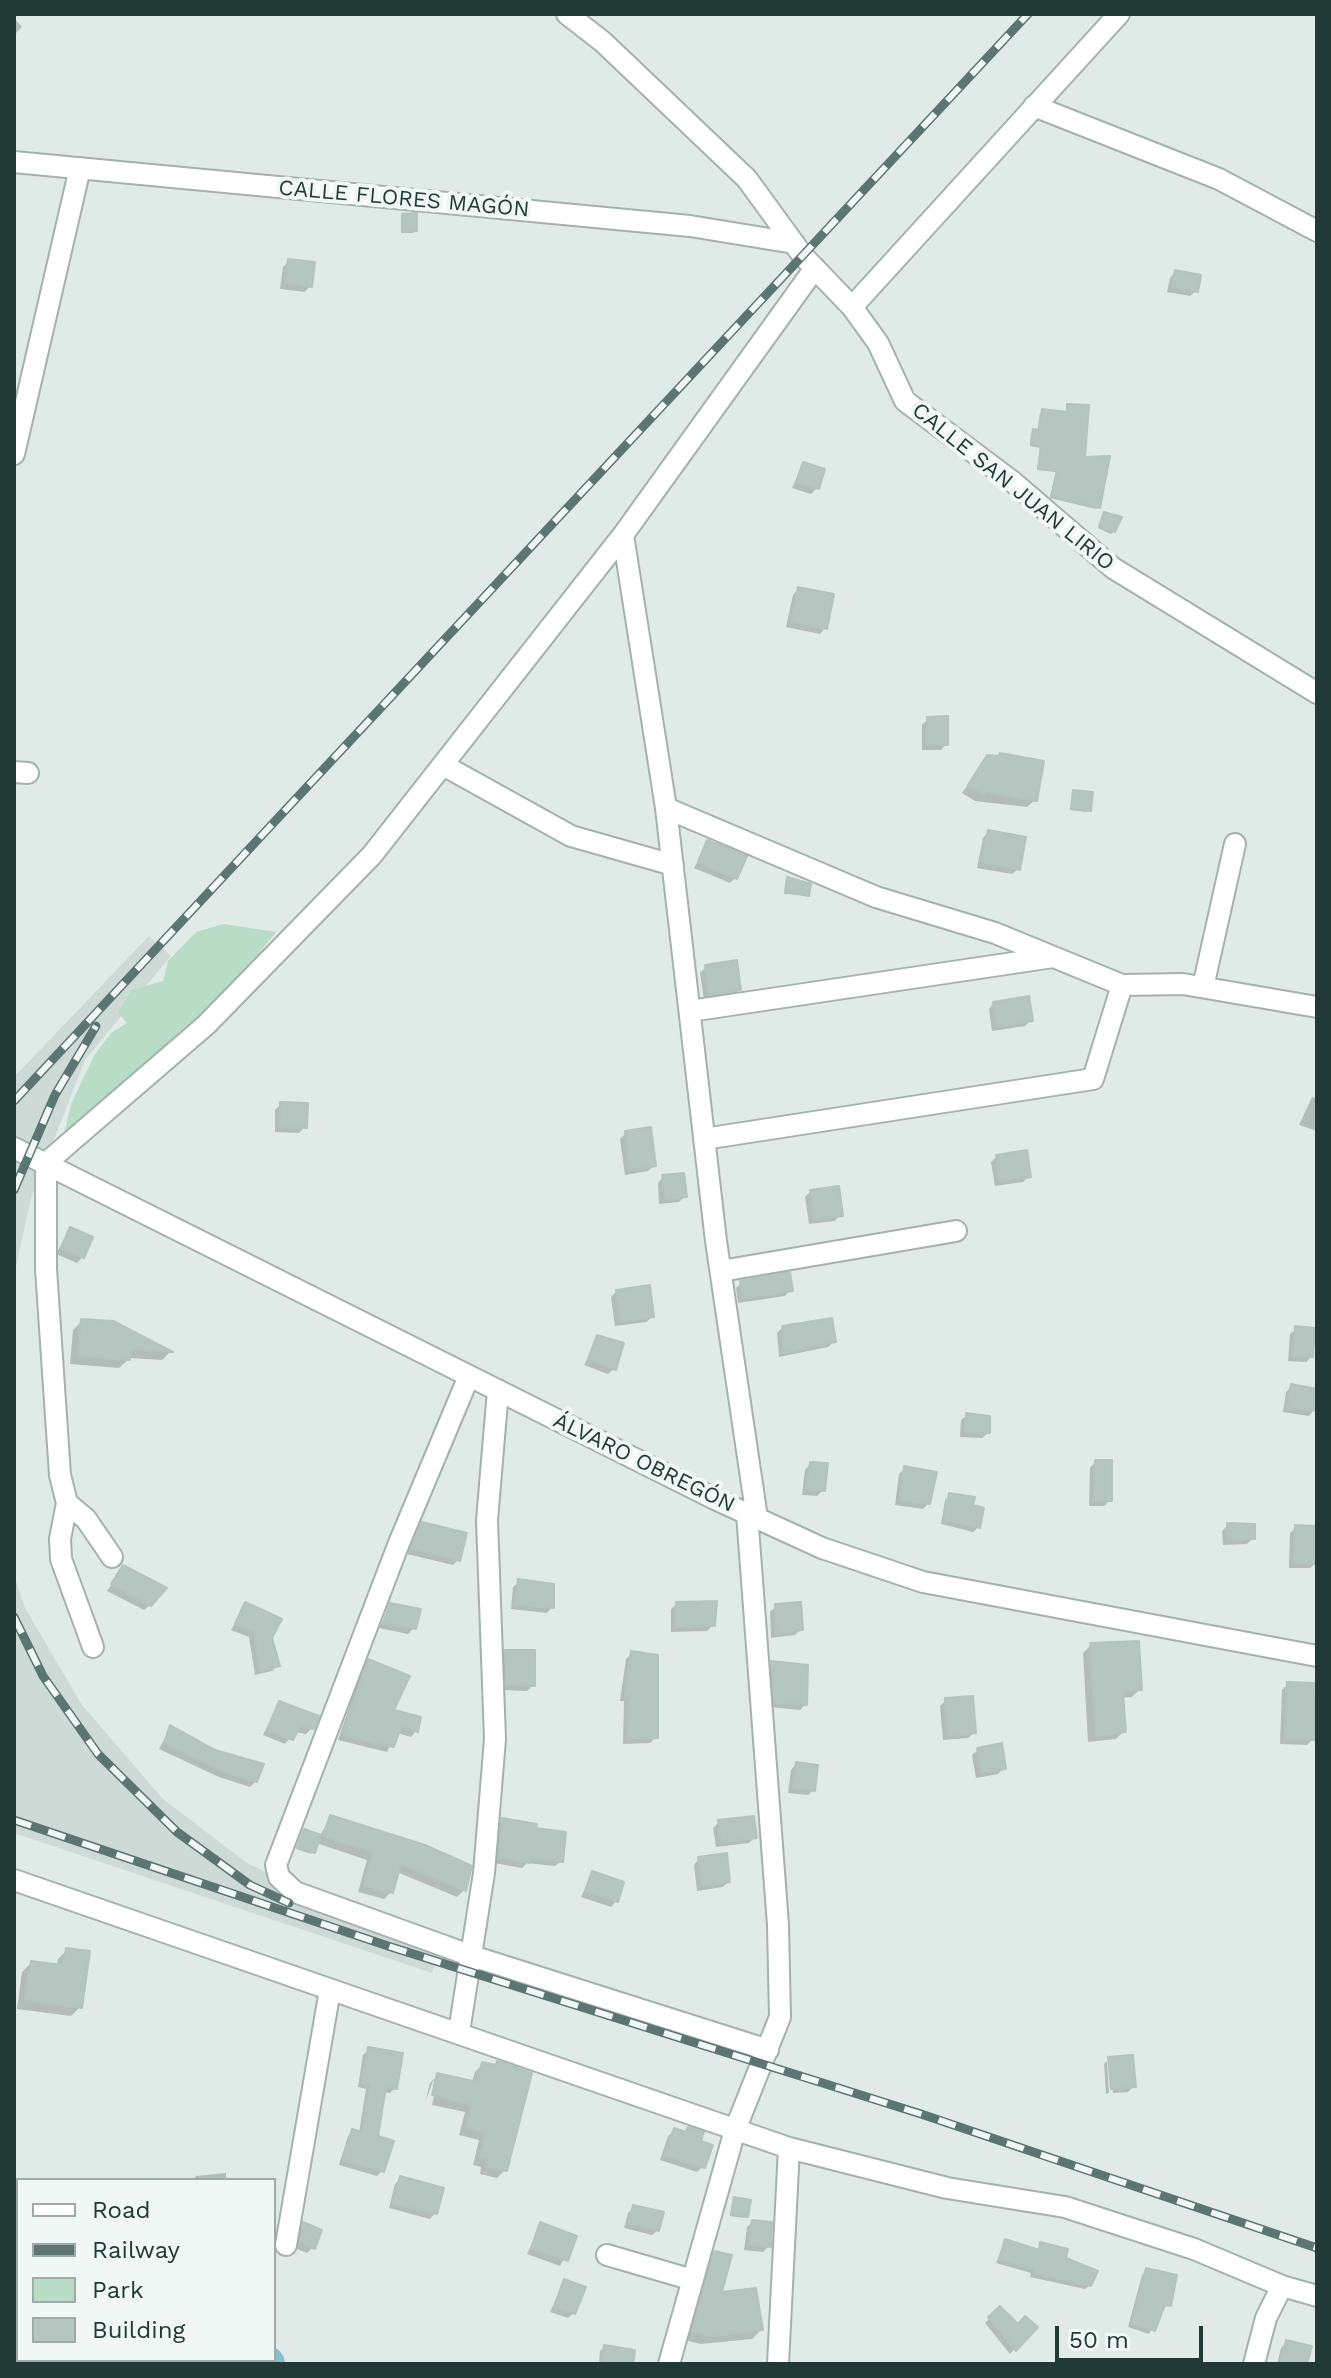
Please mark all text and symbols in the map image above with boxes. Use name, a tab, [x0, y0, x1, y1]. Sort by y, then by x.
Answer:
street label: CALLE FLORES MAGÓN	[278, 175, 530, 223]
street label: CALLE SAN JUAN LIRIO	[907, 397, 1119, 577]
street label: ÁLVARO OBREGÓN	[549, 1408, 739, 1518]
legend	[16, 2178, 276, 2362]
text: Road	[92, 2196, 151, 2224]
text: Railway	[92, 2236, 180, 2264]
text: Park	[92, 2276, 144, 2304]
scale bar	[1059, 2310, 1207, 2360]
text: Building	[92, 2316, 185, 2344]
text: 50 m	[1069, 2326, 1129, 2354]

